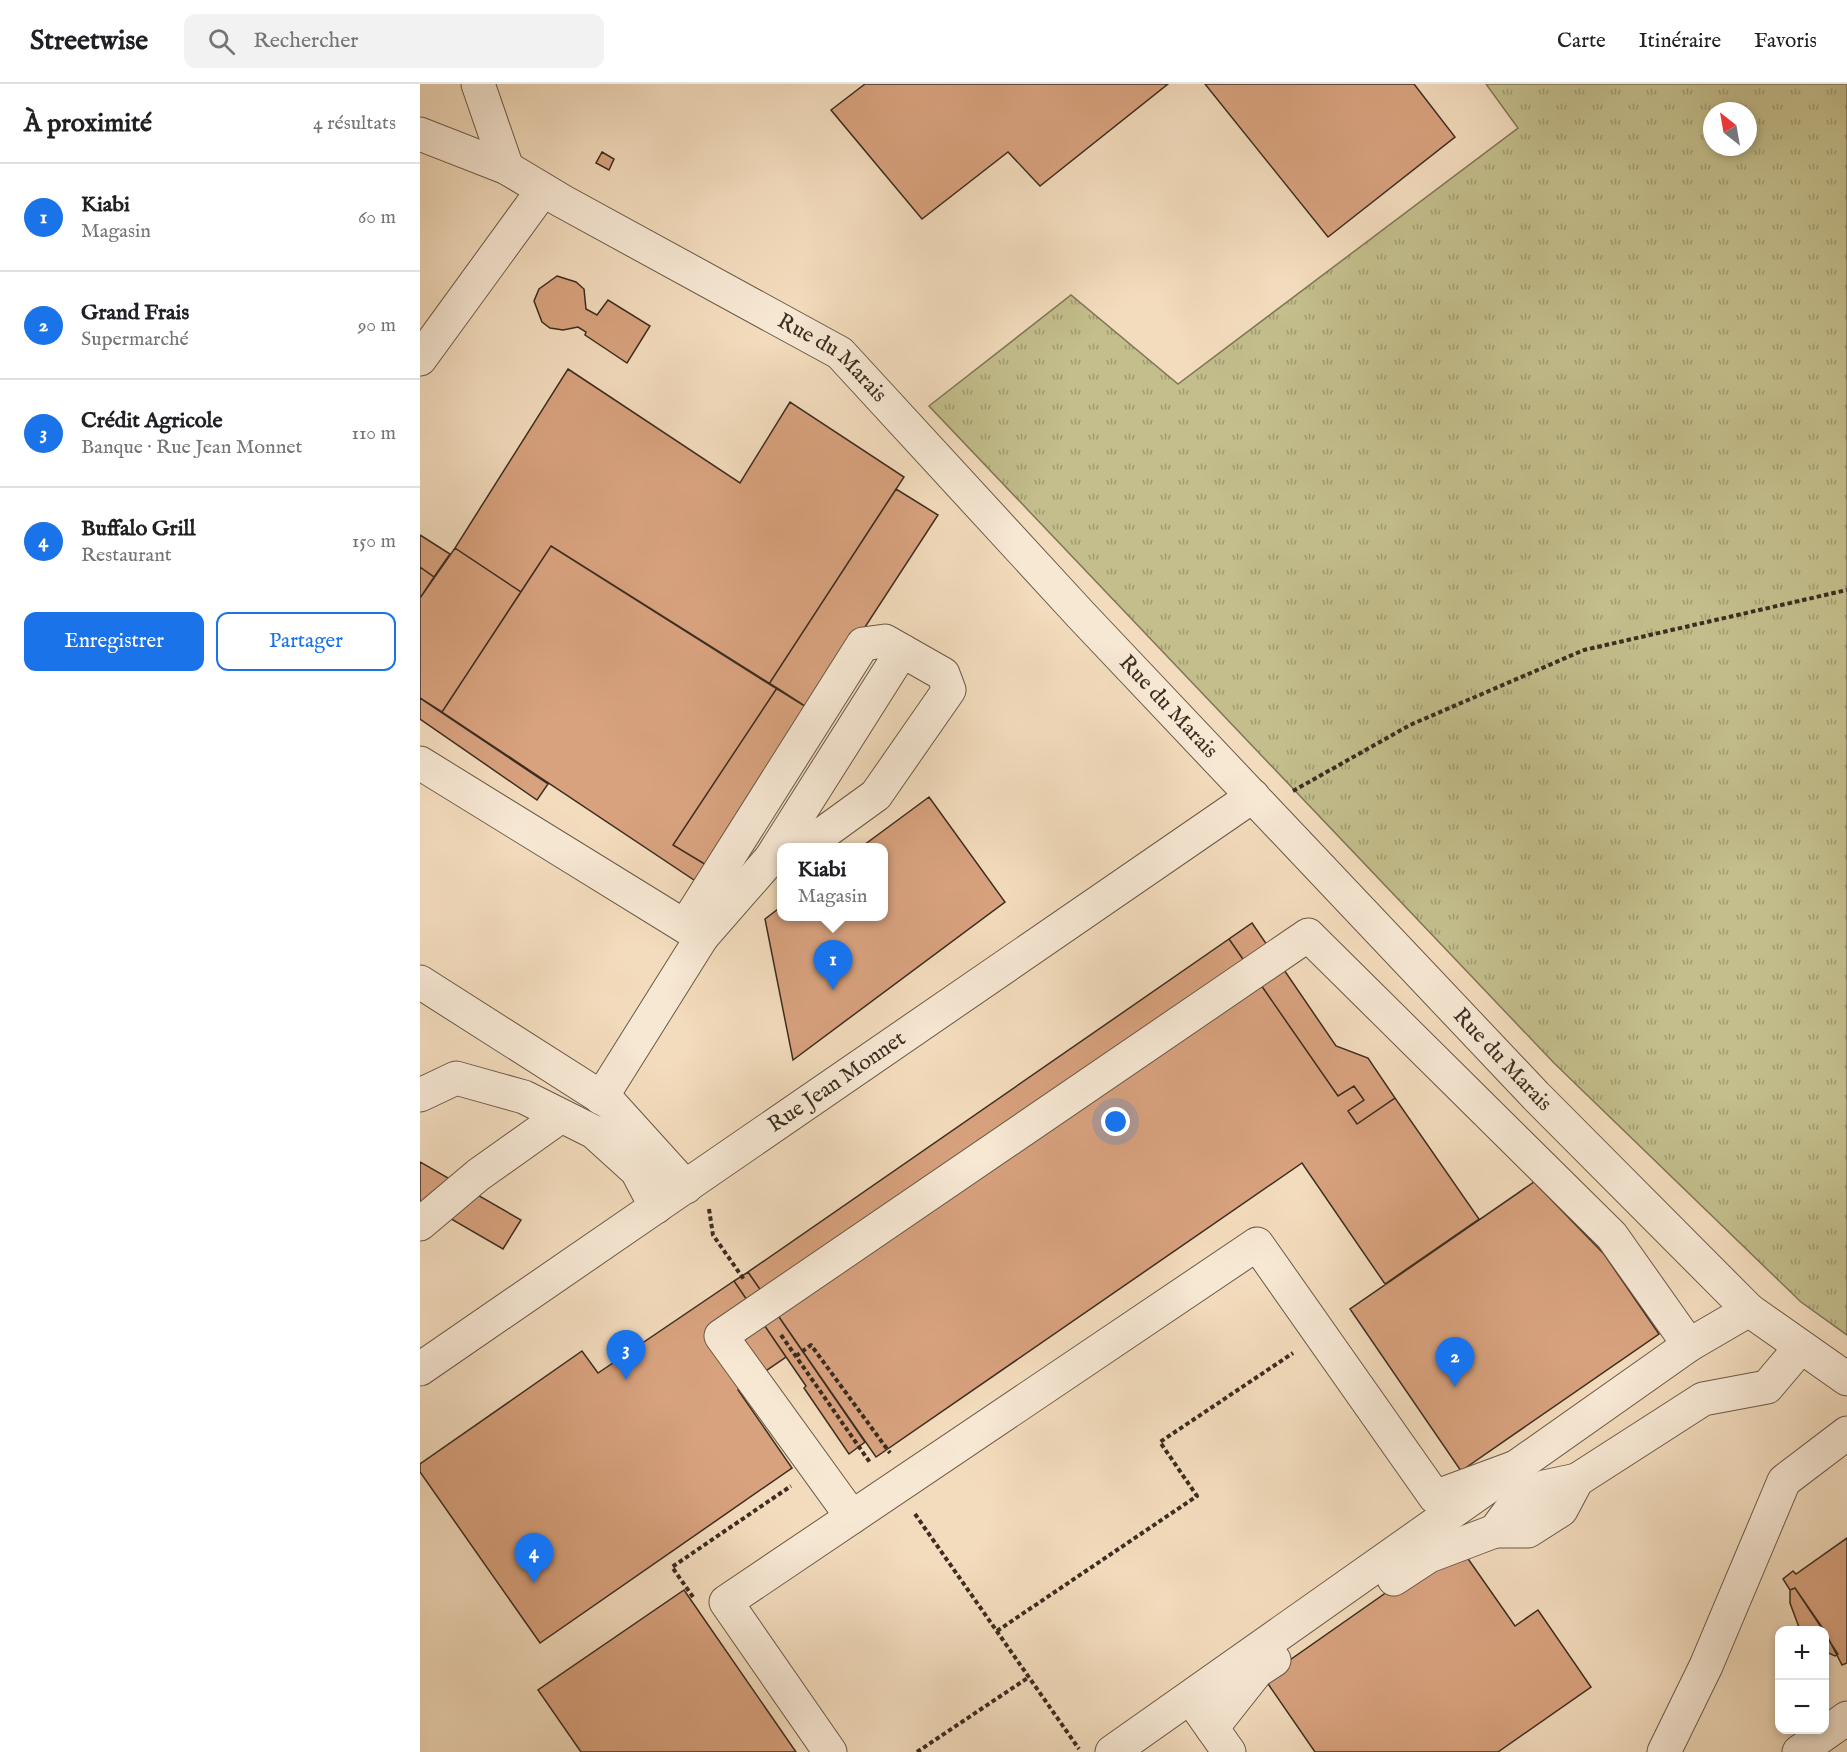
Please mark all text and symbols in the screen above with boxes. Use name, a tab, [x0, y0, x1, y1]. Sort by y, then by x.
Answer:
search box	[184, 14, 604, 68]
text: Streetwise	[30, 24, 148, 59]
icon: search	[205, 25, 238, 58]
text: Rechercher	[253, 27, 358, 55]
text: Carte	[1557, 28, 1606, 55]
text: Itinéraire	[1639, 28, 1721, 55]
text: Favoris	[1754, 28, 1817, 55]
north arrow	[1703, 102, 1757, 156]
text: À proximité	[24, 107, 152, 140]
text: 4 résultats	[313, 111, 396, 136]
text: Kiabi	[81, 191, 130, 219]
text: 1	[40, 205, 47, 230]
text: 60 m	[358, 205, 396, 230]
text: Magasin	[81, 219, 151, 244]
text: Grand Frais	[81, 299, 189, 327]
street label: Rue du Marais	[772, 307, 893, 409]
text: 2	[39, 313, 48, 338]
text: 90 m	[358, 313, 396, 338]
text: Supermarché	[81, 327, 189, 352]
text: Crédit Agricole	[81, 407, 223, 435]
text: 3	[40, 421, 47, 446]
text: 110 m	[352, 421, 396, 446]
text: Banque · Rue Jean Monnet	[81, 435, 302, 460]
text: Buffalo Grill	[81, 515, 196, 543]
text: 4	[39, 529, 48, 554]
text: 150 m	[352, 529, 396, 554]
text: Restaurant	[81, 543, 172, 568]
button: Enregistrer	[24, 612, 204, 671]
button: Partager	[216, 612, 396, 671]
street label: Rue du Marais	[1112, 649, 1224, 765]
popup	[777, 843, 888, 921]
text: Kiabi	[798, 856, 846, 884]
text: Magasin	[798, 884, 867, 909]
pin: 1	[814, 940, 852, 990]
street label: Rue du Marais	[1446, 1002, 1558, 1118]
street label: Rue Jean Monnet	[763, 1025, 912, 1139]
your location	[1101, 1107, 1130, 1136]
pin: 3	[606, 1330, 646, 1380]
pin: 2	[1436, 1338, 1474, 1387]
pin: 4	[514, 1534, 554, 1583]
map controls	[1775, 1626, 1829, 1734]
button: +	[1775, 1626, 1829, 1680]
button: −	[1775, 1680, 1829, 1734]

